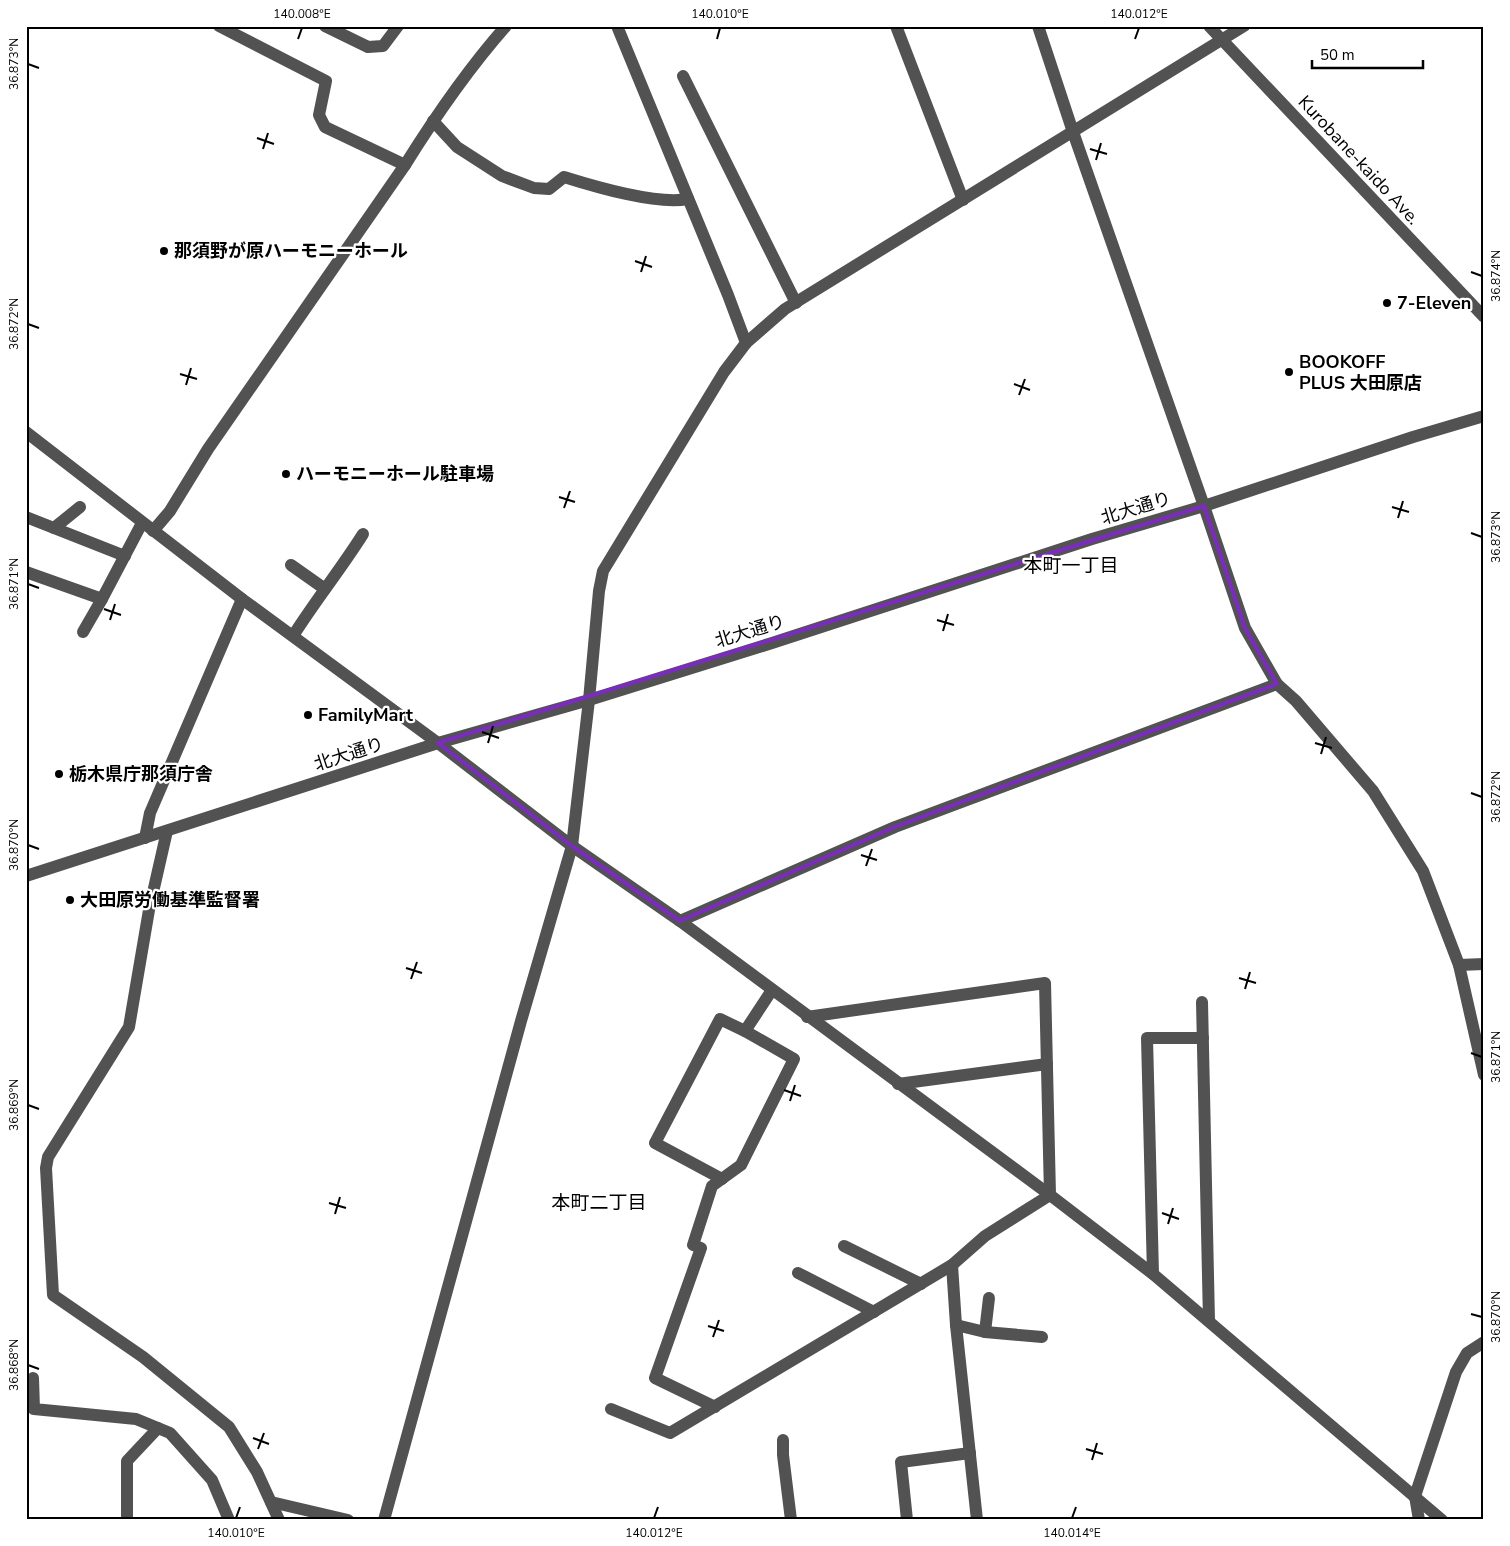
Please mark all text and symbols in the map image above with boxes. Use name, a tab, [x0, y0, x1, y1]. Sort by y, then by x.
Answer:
text: 140.008°E	[273, 6, 331, 22]
text: 140.010°E	[691, 6, 749, 22]
text: 140.012°E	[1110, 6, 1168, 22]
text: 36.873°N	[6, 38, 22, 90]
scale bar	[1312, 38, 1424, 70]
text: 50 m	[1320, 45, 1355, 65]
street label: Kurobane-kaido Ave.	[1293, 90, 1425, 230]
place label: 那須野が原ハーモニーホール	[174, 239, 408, 263]
marker: 那須野が原ハーモニーホール	[158, 245, 170, 257]
text: 36.874°N	[1488, 250, 1504, 302]
place label: 7-Eleven	[1397, 291, 1471, 315]
marker: 7-Eleven	[1381, 297, 1393, 309]
text: 36.872°N	[6, 298, 22, 350]
place label: BOOKOFF PLUS 大田原店	[1299, 350, 1422, 395]
marker: BOOKOFF PLUS 大田原店	[1283, 366, 1295, 378]
place label: ハーモニーホール駐車場	[296, 462, 494, 486]
marker: ハーモニーホール駐車場	[280, 468, 292, 480]
street label: 北大通り	[1098, 486, 1174, 530]
text: 36.873°N	[1488, 511, 1504, 563]
district label: 本町一丁目	[1023, 553, 1119, 579]
text: 36.871°N	[6, 558, 22, 610]
street label: 北大通り	[712, 609, 788, 653]
place label: FamilyMart	[318, 703, 413, 727]
marker: FamilyMart	[302, 709, 314, 721]
street label: 北大通り	[311, 731, 387, 777]
place label: 栃木県庁那須庁舎	[69, 762, 213, 786]
marker: 栃木県庁那須庁舎	[53, 768, 65, 780]
text: 36.872°N	[1488, 771, 1504, 823]
text: 36.870°N	[6, 819, 22, 871]
place label: 大田原労働基準監督署	[80, 888, 260, 912]
marker: 大田原労働基準監督署	[64, 894, 76, 906]
text: 36.871°N	[1488, 1031, 1504, 1083]
text: 36.869°N	[6, 1079, 22, 1131]
district label: 本町二丁目	[551, 1190, 647, 1216]
text: 36.870°N	[1488, 1291, 1504, 1343]
text: 36.868°N	[6, 1339, 22, 1391]
text: 140.010°E	[207, 1525, 265, 1541]
text: 140.012°E	[625, 1525, 683, 1541]
text: 140.014°E	[1043, 1525, 1101, 1541]

